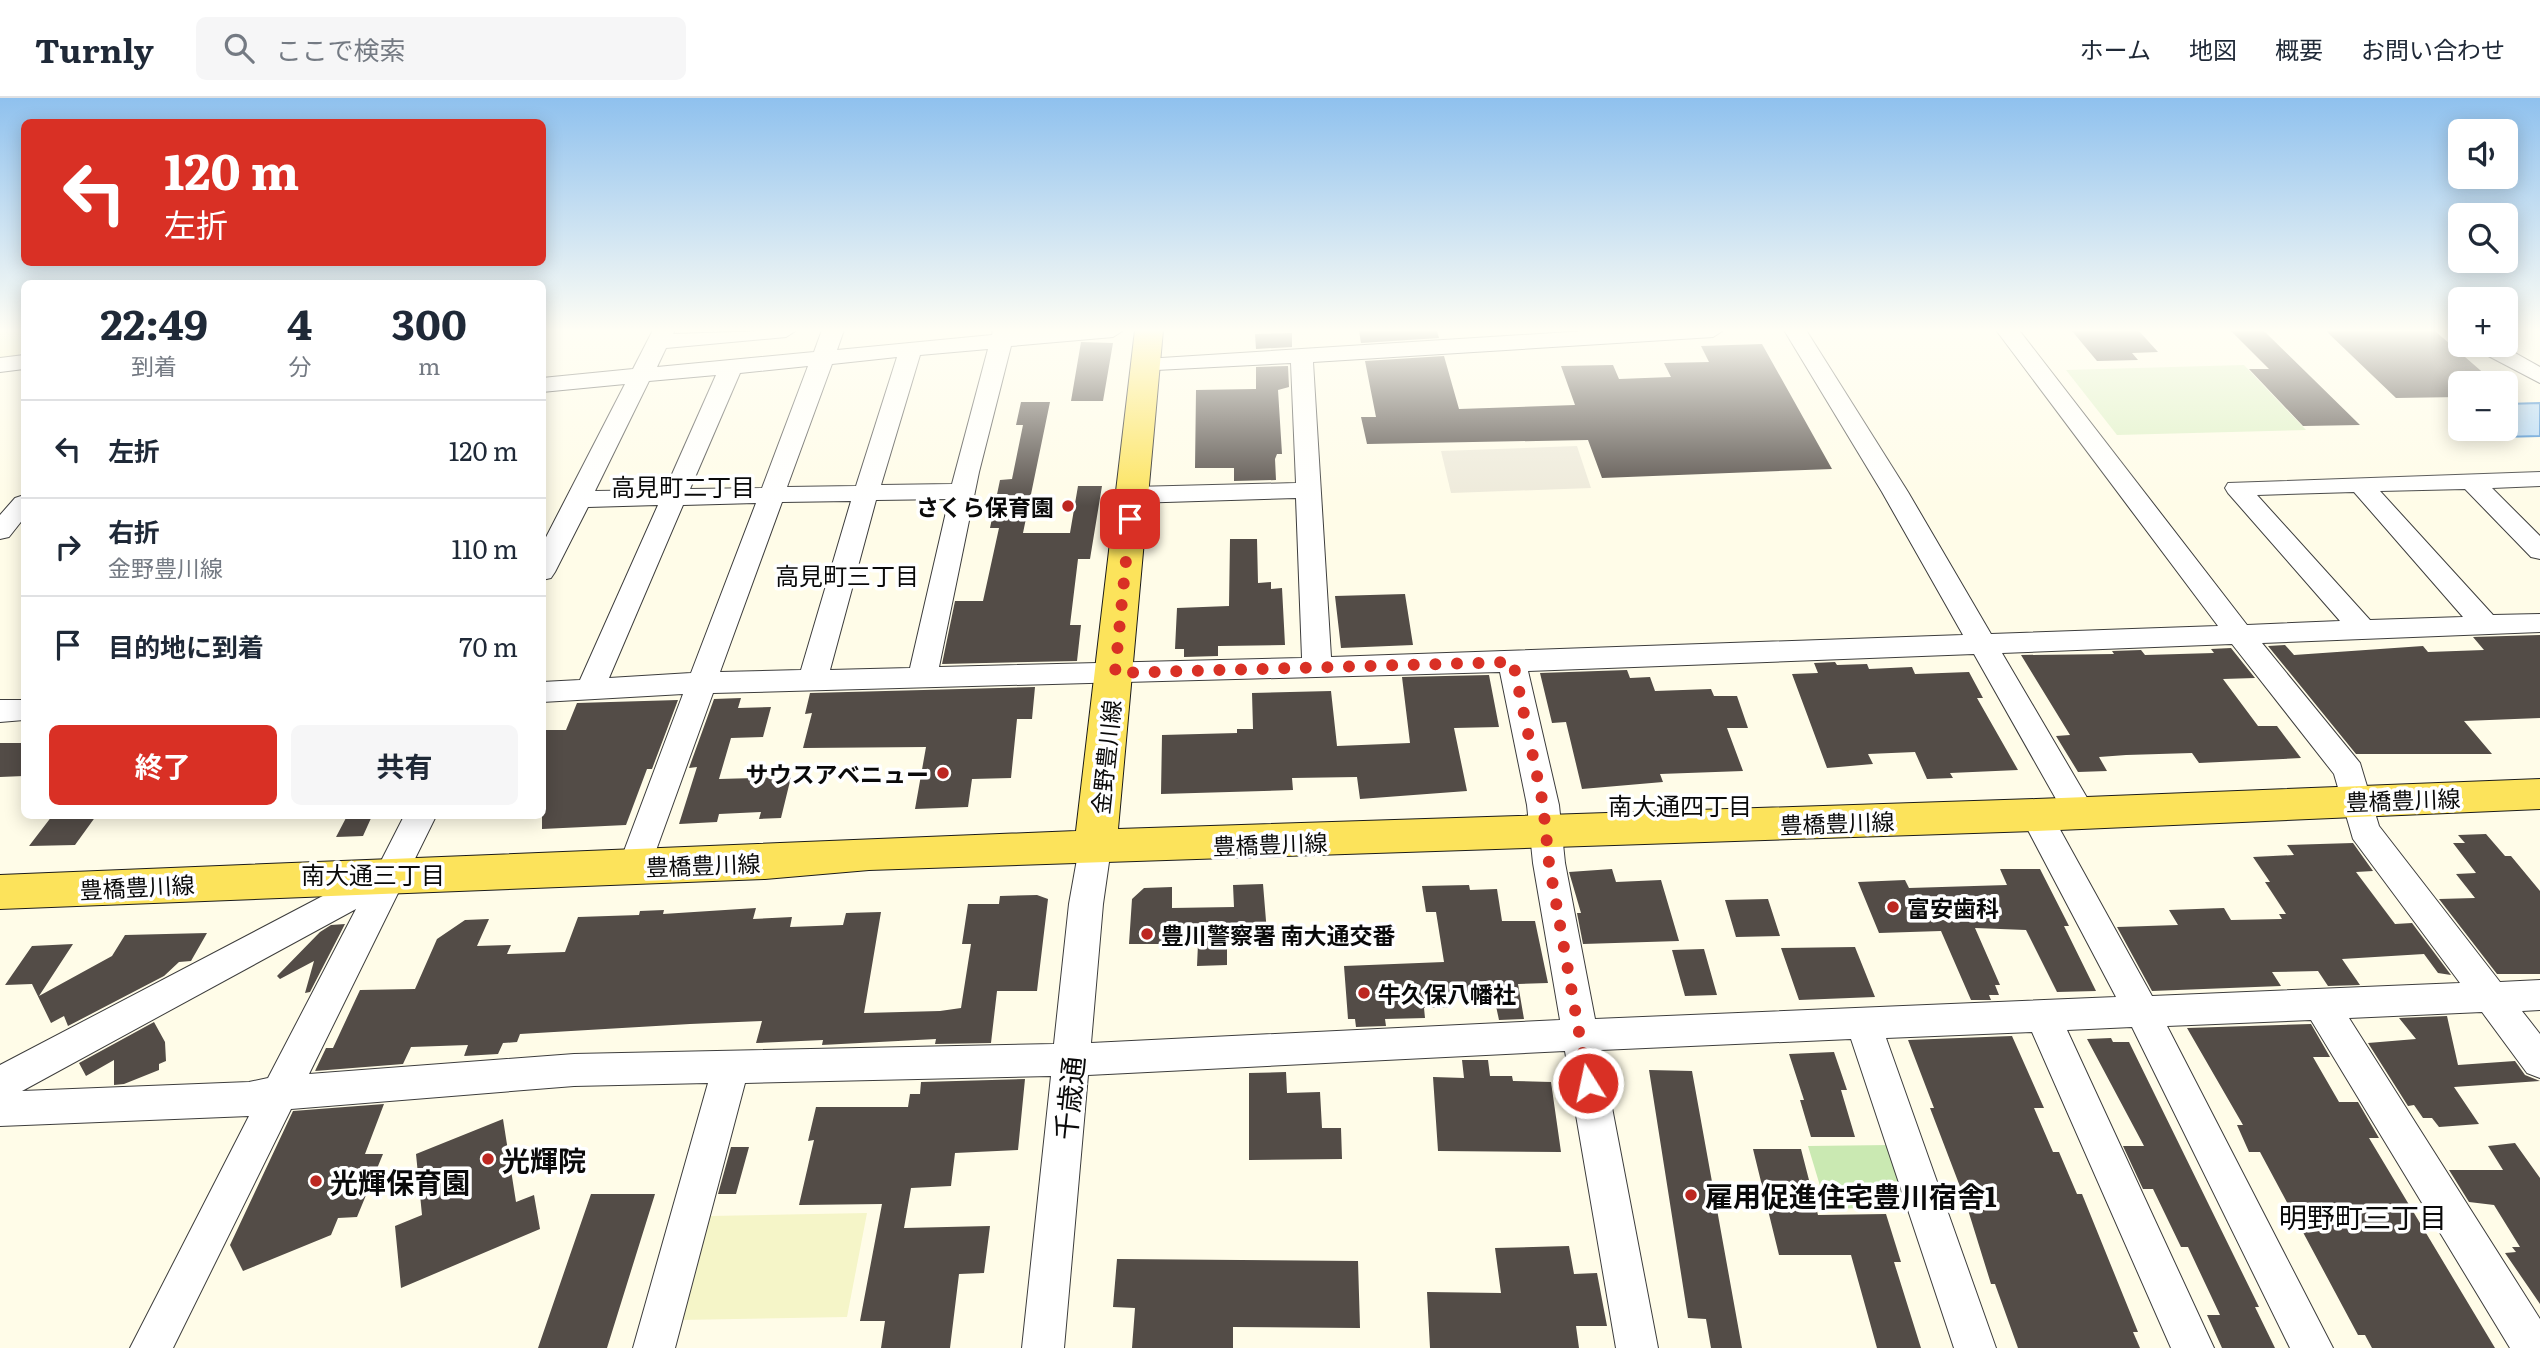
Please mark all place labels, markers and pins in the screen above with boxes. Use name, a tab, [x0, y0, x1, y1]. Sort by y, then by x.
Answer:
place label: さくら保育園	[916, 489, 1054, 523]
pin	[1100, 489, 1160, 549]
marker: さくら保育園	[1060, 498, 1076, 514]
place label: サウスアベニュー	[745, 756, 929, 790]
marker: サウスアベニュー	[935, 765, 951, 781]
place label: 富安歯科	[1907, 890, 1999, 924]
marker: 富安歯科	[1885, 899, 1901, 915]
place label: 豊川警察署 南大通交番	[1161, 917, 1396, 951]
marker: 豊川警察署 南大通交番	[1139, 926, 1155, 942]
place label: 牛久保八幡社	[1378, 976, 1516, 1010]
marker: 牛久保八幡社	[1356, 985, 1372, 1001]
place label: 光輝院	[502, 1138, 586, 1180]
marker: 光輝院	[480, 1151, 496, 1167]
place label: 光輝保育園	[330, 1160, 470, 1202]
marker: 光輝保育園	[308, 1173, 324, 1189]
place label: 雇用促進住宅豊川宿舎1	[1705, 1174, 1997, 1216]
marker: 雇用促進住宅豊川宿舎1	[1683, 1187, 1699, 1203]

